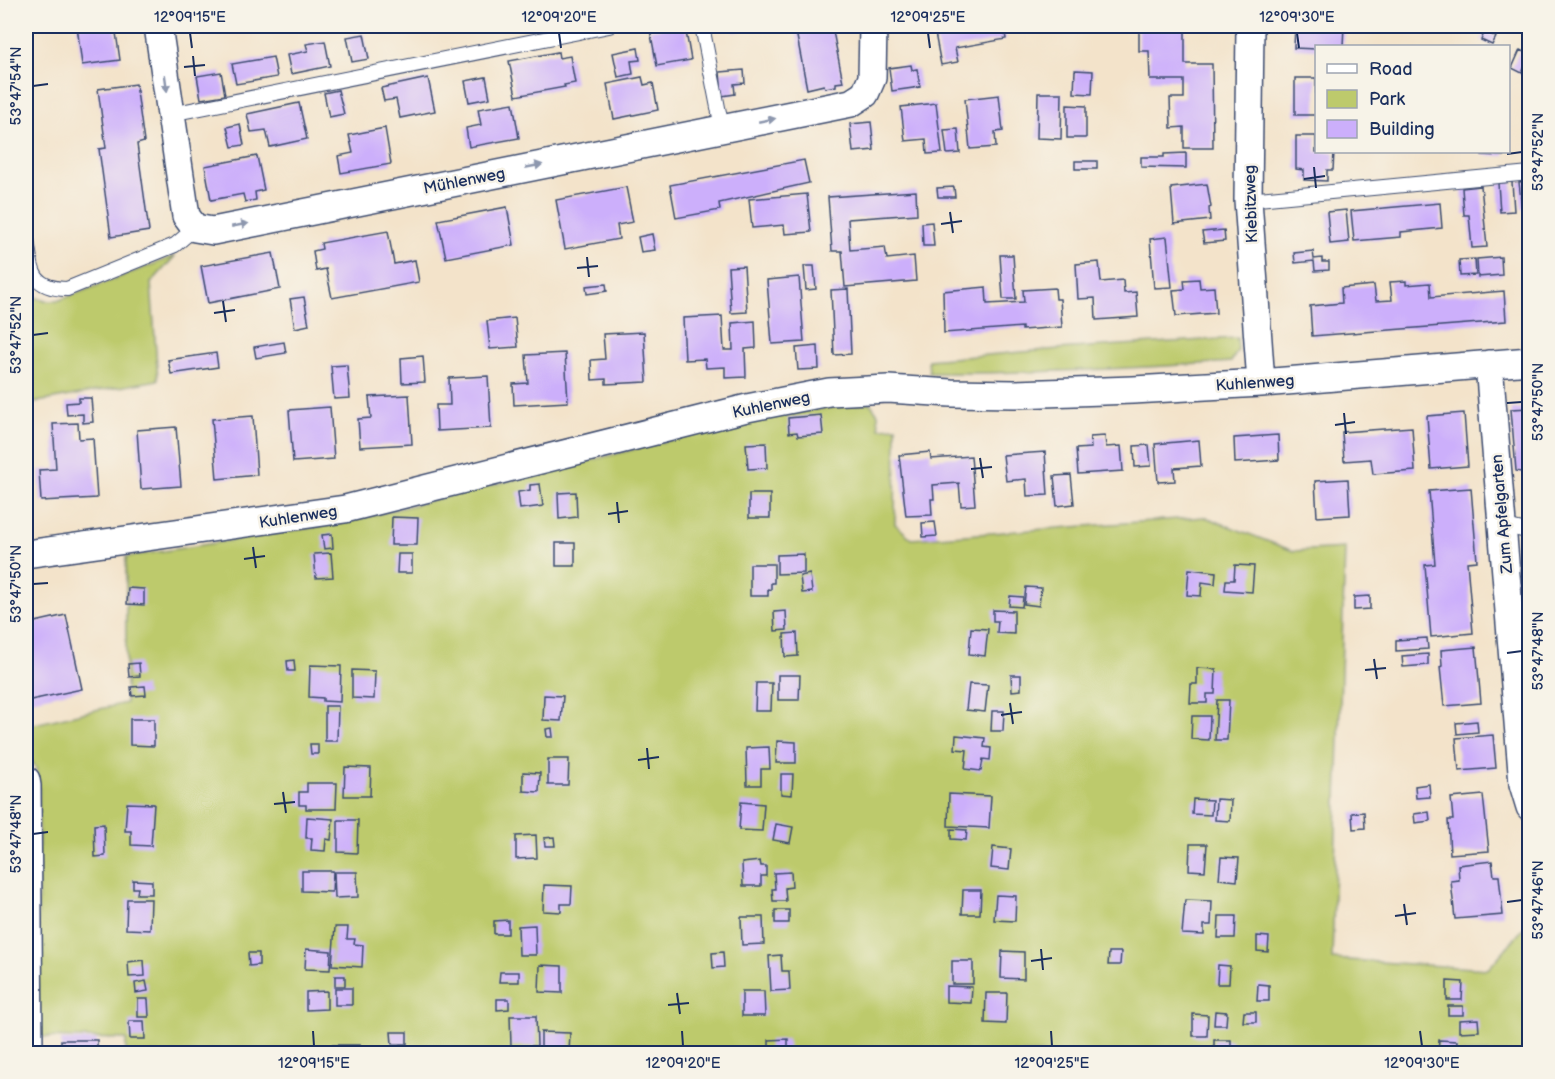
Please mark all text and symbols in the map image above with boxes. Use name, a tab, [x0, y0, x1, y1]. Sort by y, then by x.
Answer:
text: 12°09'15"E	[154, 8, 226, 27]
text: 12°09'20"E	[521, 8, 597, 27]
text: 12°09'25"E	[891, 8, 966, 27]
text: 12°09'30"E	[1259, 8, 1335, 27]
legend	[1315, 45, 1510, 153]
text: 53°47'54"N	[7, 47, 26, 125]
text: Road	[1369, 59, 1413, 80]
one-way arrow	[162, 74, 171, 93]
text: Park	[1369, 89, 1405, 110]
text: 53°47'52"N	[1529, 113, 1548, 191]
one-way arrow	[757, 115, 776, 124]
text: Building	[1369, 119, 1435, 140]
one-way arrow	[525, 161, 544, 170]
street label: Mühlenweg	[422, 164, 507, 199]
street label: Kiebitzweg	[1241, 165, 1262, 243]
one-way arrow	[231, 220, 250, 229]
text: 53°47'52"N	[7, 296, 26, 374]
text: 53°47'50"N	[1529, 363, 1548, 441]
street label: Kuhlenweg	[1215, 371, 1295, 396]
street label: Kuhlenweg	[731, 388, 812, 423]
street label: Zum Apfelgarten	[1488, 454, 1517, 575]
street label: Kuhlenweg	[258, 502, 339, 533]
text: 53°47'50"N	[7, 545, 26, 623]
text: 53°47'48"N	[1529, 611, 1548, 691]
text: 53°47'48"N	[7, 794, 26, 874]
text: 53°47'46"N	[1529, 860, 1548, 940]
text: 12°09'15"E	[278, 1054, 350, 1073]
text: 12°09'20"E	[645, 1054, 721, 1073]
text: 12°09'25"E	[1015, 1054, 1090, 1073]
text: 12°09'30"E	[1384, 1054, 1460, 1073]

